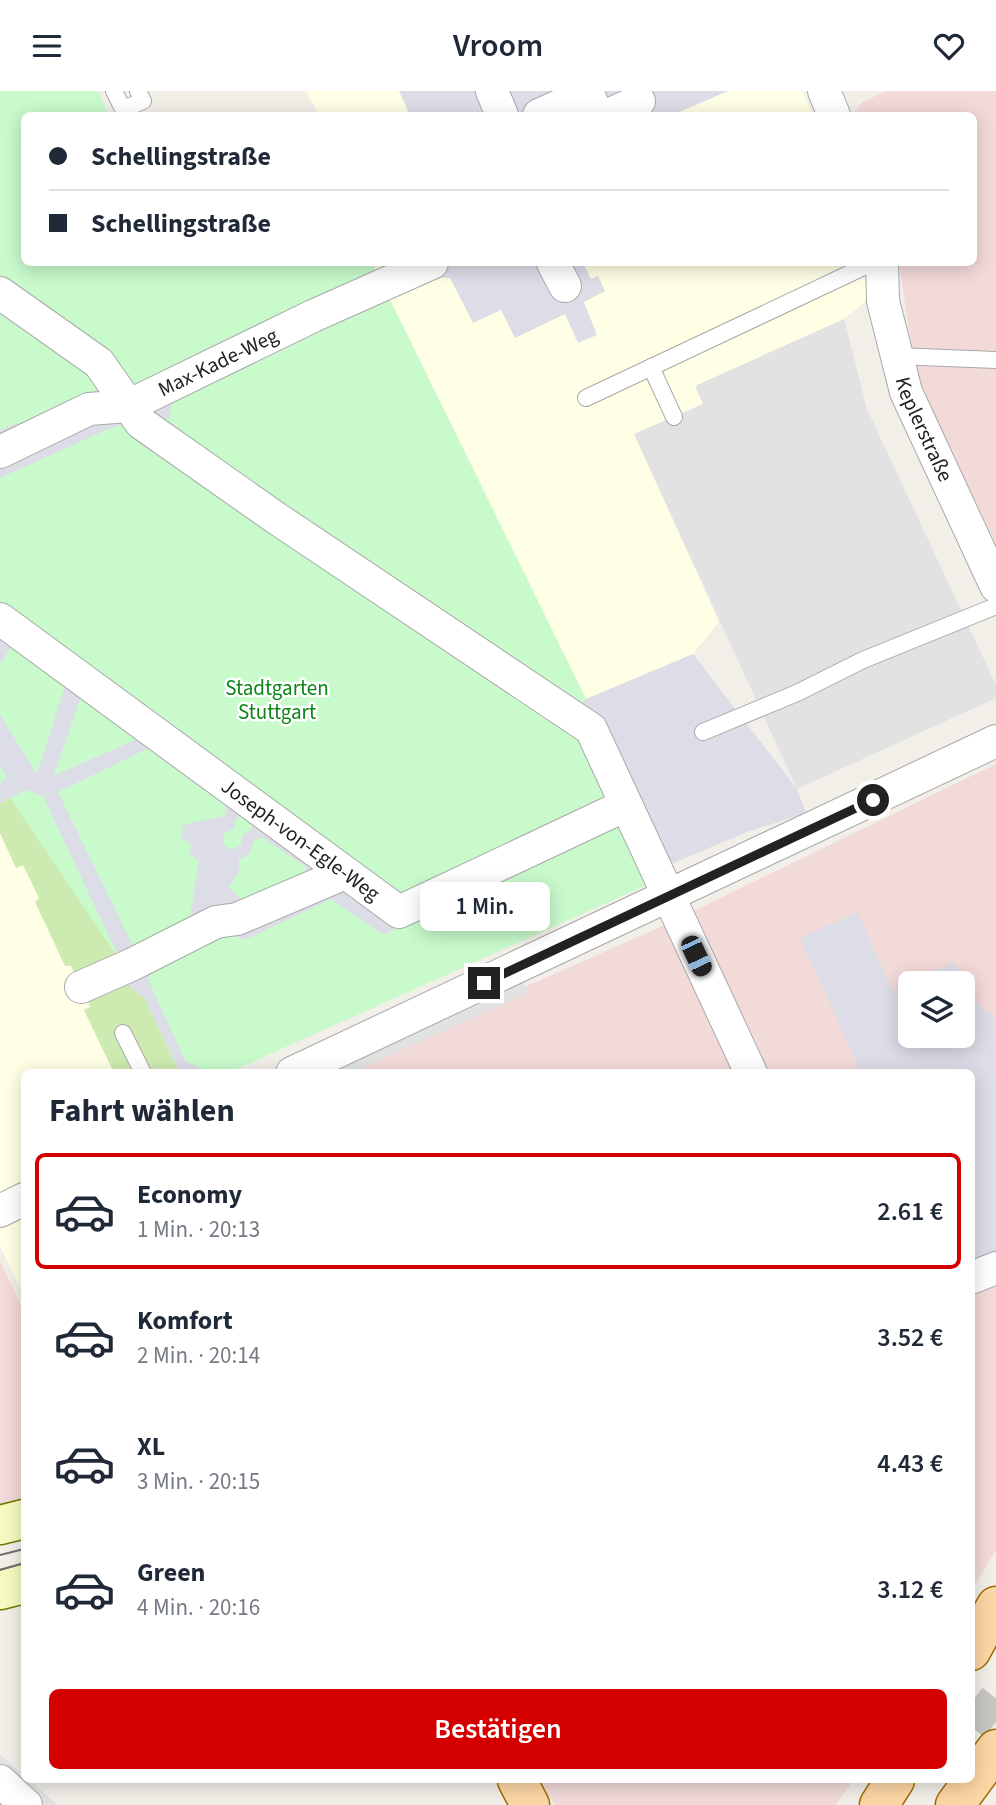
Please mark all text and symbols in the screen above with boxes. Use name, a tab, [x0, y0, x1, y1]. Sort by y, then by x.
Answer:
text: Vroom	[453, 23, 543, 69]
icon: menu	[28, 27, 66, 65]
icon: heart	[930, 27, 968, 65]
text: Schellingstraße	[91, 138, 271, 175]
text: Schellingstraße	[91, 205, 271, 242]
street label: Max-Kade-Weg	[153, 320, 283, 404]
street label: Keplerstraße	[888, 374, 961, 487]
park label: Stadtgarten Stuttgart	[225, 673, 329, 727]
street label: Joseph-von-Egle-Weg	[215, 771, 387, 909]
route start	[857, 784, 889, 816]
callout: 1 Min.	[419, 881, 549, 931]
text: 1 Min.	[456, 890, 514, 923]
car	[678, 933, 715, 979]
route end	[468, 967, 500, 999]
map controls	[898, 971, 975, 1048]
button: layers	[898, 971, 975, 1048]
text: Fahrt wählen	[49, 1088, 235, 1134]
text: Economy	[137, 1176, 242, 1213]
icon: car	[53, 1180, 116, 1243]
text: 2.61 €	[877, 1193, 943, 1230]
text: 1 Min. · 20:13	[137, 1213, 260, 1246]
text: Komfort	[137, 1302, 233, 1339]
icon: car	[53, 1306, 116, 1369]
text: 3.52 €	[877, 1319, 943, 1356]
text: 2 Min. · 20:14	[137, 1339, 260, 1372]
text: XL	[137, 1428, 165, 1465]
icon: car	[53, 1432, 116, 1495]
text: 4.43 €	[877, 1445, 943, 1482]
text: 3 Min. · 20:15	[137, 1465, 260, 1498]
text: Green	[137, 1554, 205, 1591]
icon: car	[53, 1558, 116, 1621]
text: 3.12 €	[877, 1571, 943, 1608]
text: 4 Min. · 20:16	[137, 1591, 260, 1624]
button: Bestätigen	[49, 1689, 947, 1769]

